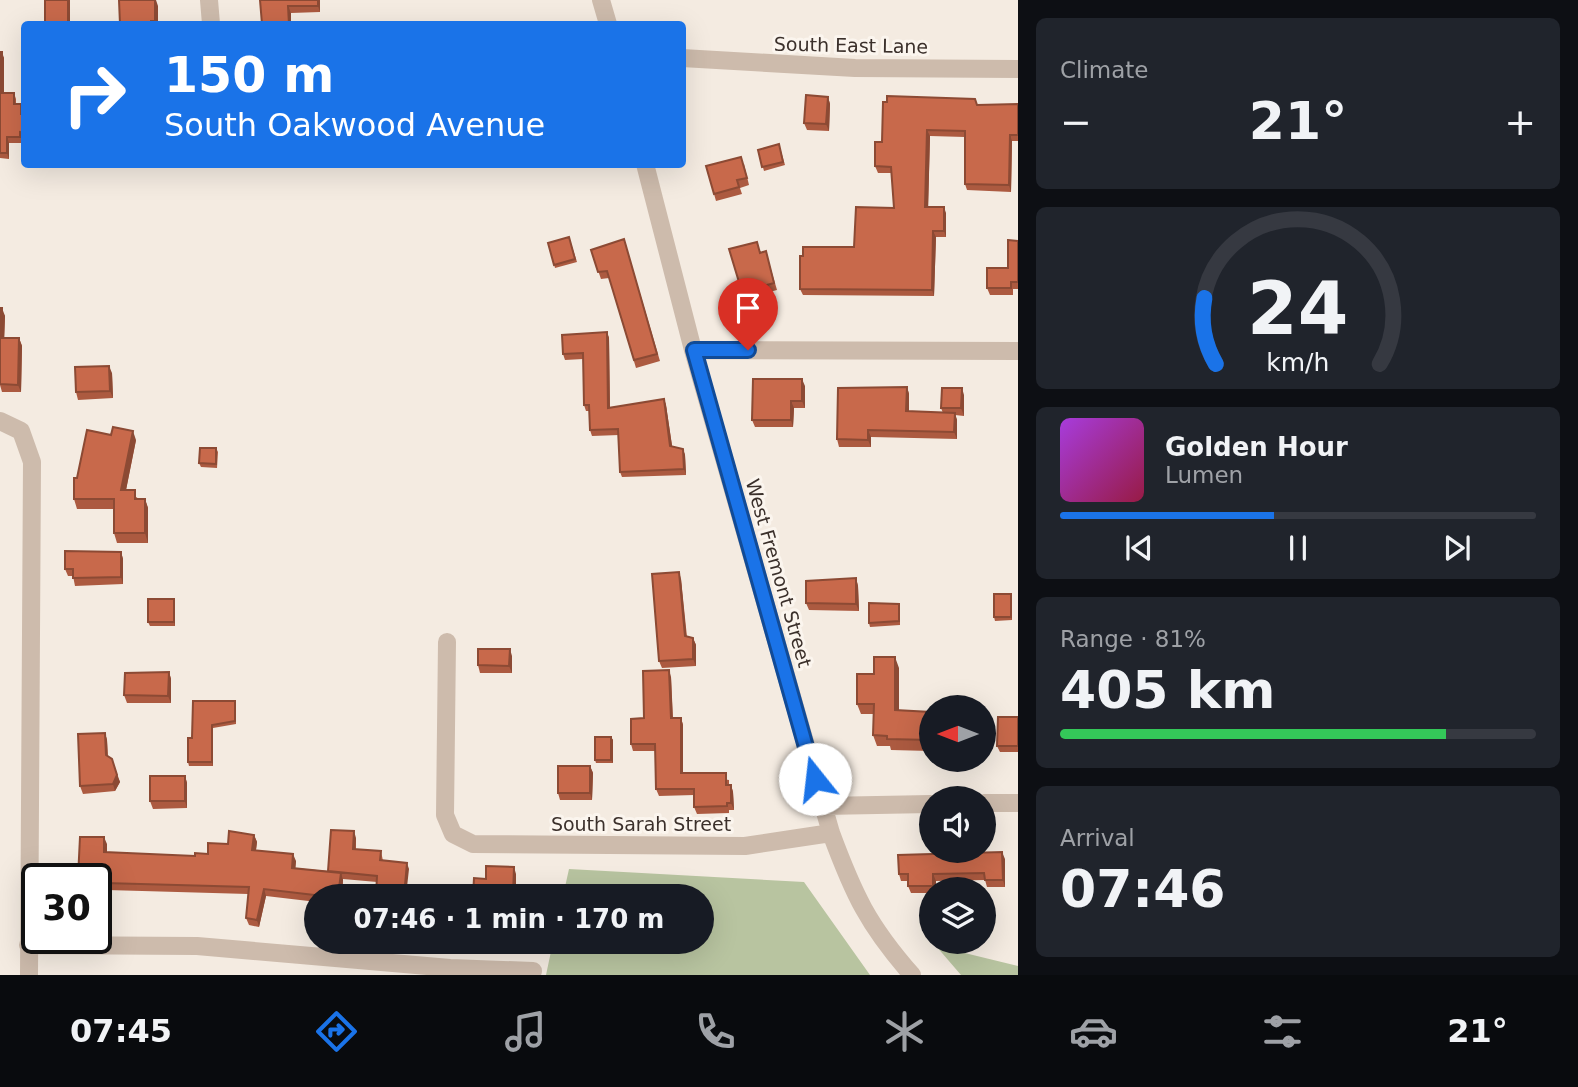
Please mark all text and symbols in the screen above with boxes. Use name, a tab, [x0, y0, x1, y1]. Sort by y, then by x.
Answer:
street label: South East Lane	[774, 33, 928, 57]
text: 150 m	[164, 47, 334, 104]
icon: right	[49, 49, 140, 140]
text: Climate	[1060, 57, 1149, 83]
text: 21°	[1249, 91, 1347, 151]
text: −	[1060, 100, 1092, 144]
text: +	[1504, 100, 1536, 144]
text: South Oakwood Avenue	[164, 106, 545, 144]
text: 24	[1247, 267, 1349, 352]
pin	[718, 278, 778, 350]
icon: arrive	[729, 289, 767, 327]
text: km/h	[1266, 348, 1330, 377]
text: Golden Hour	[1165, 432, 1348, 462]
text: Lumen	[1165, 462, 1243, 488]
street label: West Fremont Street	[742, 476, 816, 670]
icon: previous	[1120, 529, 1158, 567]
icon: pause	[1279, 529, 1317, 567]
icon: next	[1438, 529, 1476, 567]
text: Range · 81%	[1060, 626, 1206, 652]
text: 405 km	[1060, 660, 1275, 720]
north arrow	[919, 695, 996, 772]
map controls	[919, 695, 996, 954]
position arrow	[778, 742, 852, 816]
button: sound	[919, 786, 996, 863]
street label: South Sarah Street	[551, 813, 731, 835]
text: Arrival	[1060, 825, 1135, 851]
text: 07:46	[1060, 859, 1226, 919]
speed limit sign: 30	[21, 863, 112, 954]
button: layers	[919, 877, 996, 954]
text: 07:46 · 1 min · 170 m	[354, 904, 664, 934]
icon: directions	[312, 1007, 361, 1056]
icon: music	[501, 1007, 550, 1056]
icon: phone	[691, 1007, 740, 1056]
icon: climate	[880, 1007, 929, 1056]
icon: car	[1069, 1007, 1118, 1056]
icon: filters	[1258, 1007, 1307, 1056]
text: 07:45	[70, 1012, 172, 1050]
text: 21°	[1447, 1012, 1508, 1050]

